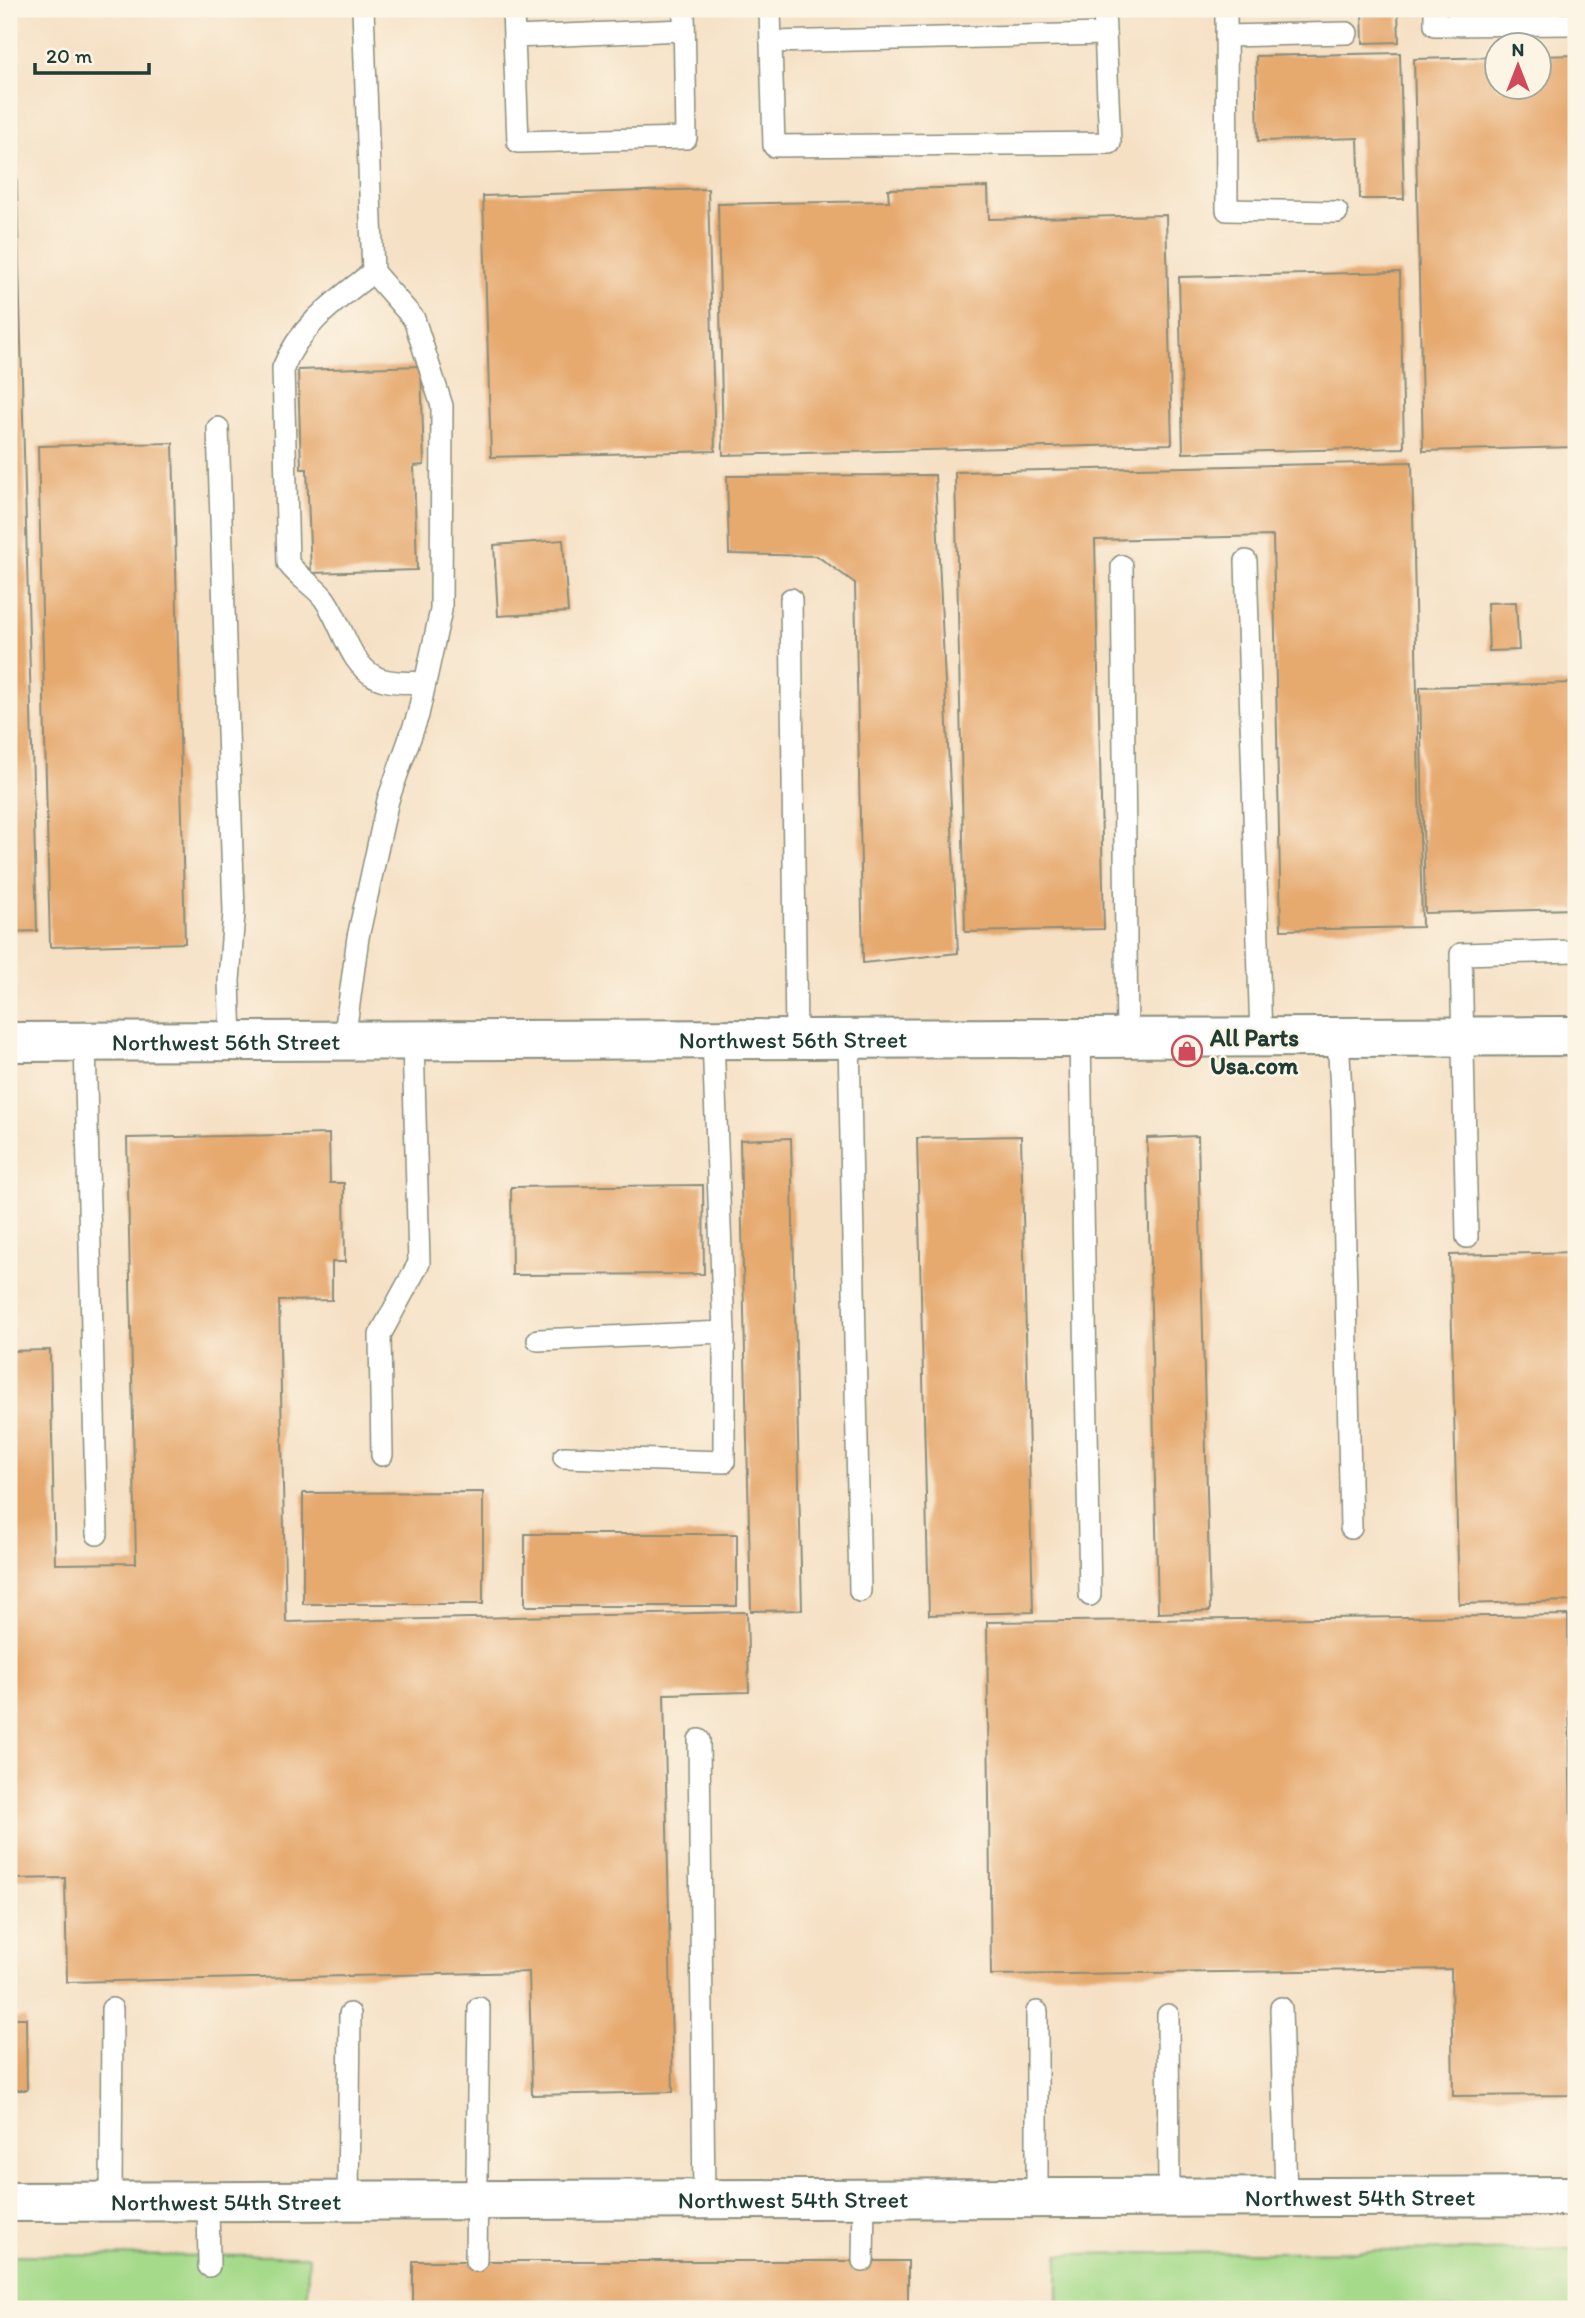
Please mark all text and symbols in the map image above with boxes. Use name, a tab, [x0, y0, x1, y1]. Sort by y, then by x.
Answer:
scale bar	[35, 32, 149, 76]
north arrow	[1484, 32, 1554, 102]
text: N	[1512, 38, 1524, 61]
text: 20 m	[46, 43, 93, 68]
place label: All Parts Usa.com	[1209, 1023, 1299, 1080]
street label: Northwest 56th Street	[679, 1024, 907, 1054]
street label: Northwest 56th Street	[112, 1026, 340, 1056]
shop icon: All Parts Usa.com	[1170, 1034, 1204, 1068]
street label: Northwest 54th Street	[1245, 2182, 1475, 2212]
street label: Northwest 54th Street	[678, 2184, 908, 2214]
street label: Northwest 54th Street	[111, 2186, 341, 2216]

